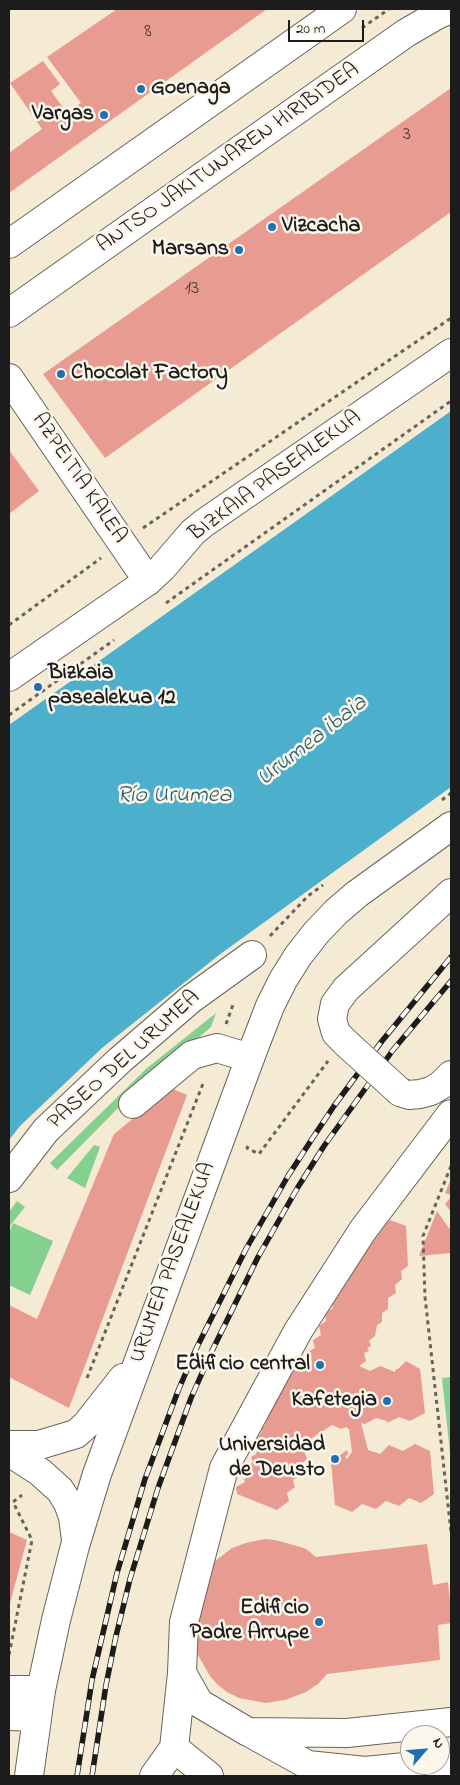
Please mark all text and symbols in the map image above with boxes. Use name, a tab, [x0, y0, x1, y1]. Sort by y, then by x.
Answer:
scale bar	[290, 10, 366, 42]
text: 20 m	[296, 18, 325, 40]
house number: 8	[144, 21, 152, 45]
street label: ANTSO JAKITUNAREN HIRIBIDEA	[93, 58, 365, 260]
place label: Goenaga	[151, 76, 231, 102]
marker: Goenaga	[135, 83, 147, 95]
place label: Vargas	[32, 102, 94, 128]
marker: Vargas	[98, 109, 110, 121]
house number: 3	[403, 124, 411, 148]
place label: Vizcacha	[282, 214, 360, 240]
marker: Vizcacha	[266, 221, 278, 233]
place label: Marsans	[152, 237, 229, 263]
marker: Marsans	[233, 244, 245, 256]
house number: 13	[185, 278, 199, 302]
place label: Chocolat Factory	[71, 361, 228, 387]
marker: Chocolat Factory	[55, 368, 67, 380]
street label: BIZKAIA PASEALEKUA	[185, 406, 367, 548]
street label: AZPEITIA KALEA	[25, 409, 131, 549]
place label: Bizkaia pasealekua 12	[48, 661, 176, 712]
marker: Bizkaia pasealekua 12	[32, 681, 44, 693]
water label: Urumea ibaia	[252, 690, 374, 794]
water label: Río Urumea	[117, 783, 231, 811]
street label: PASEO DEL URUMEA	[43, 986, 207, 1136]
street label: URUMEA PASEALEKUA	[125, 1159, 223, 1367]
place label: Edificio central	[175, 1352, 310, 1378]
marker: Edificio central	[314, 1359, 326, 1371]
place label: Kafetegia	[291, 1388, 377, 1414]
marker: Kafetegia	[381, 1395, 393, 1407]
place label: Universidad de Deusto	[219, 1433, 325, 1484]
marker: Universidad de Deusto	[329, 1453, 341, 1465]
place label: Edificio Padre Arrupe	[190, 1596, 309, 1648]
marker: Edificio Padre Arrupe	[313, 1616, 325, 1628]
north arrow	[400, 1725, 450, 1775]
text: N	[426, 1734, 449, 1752]

